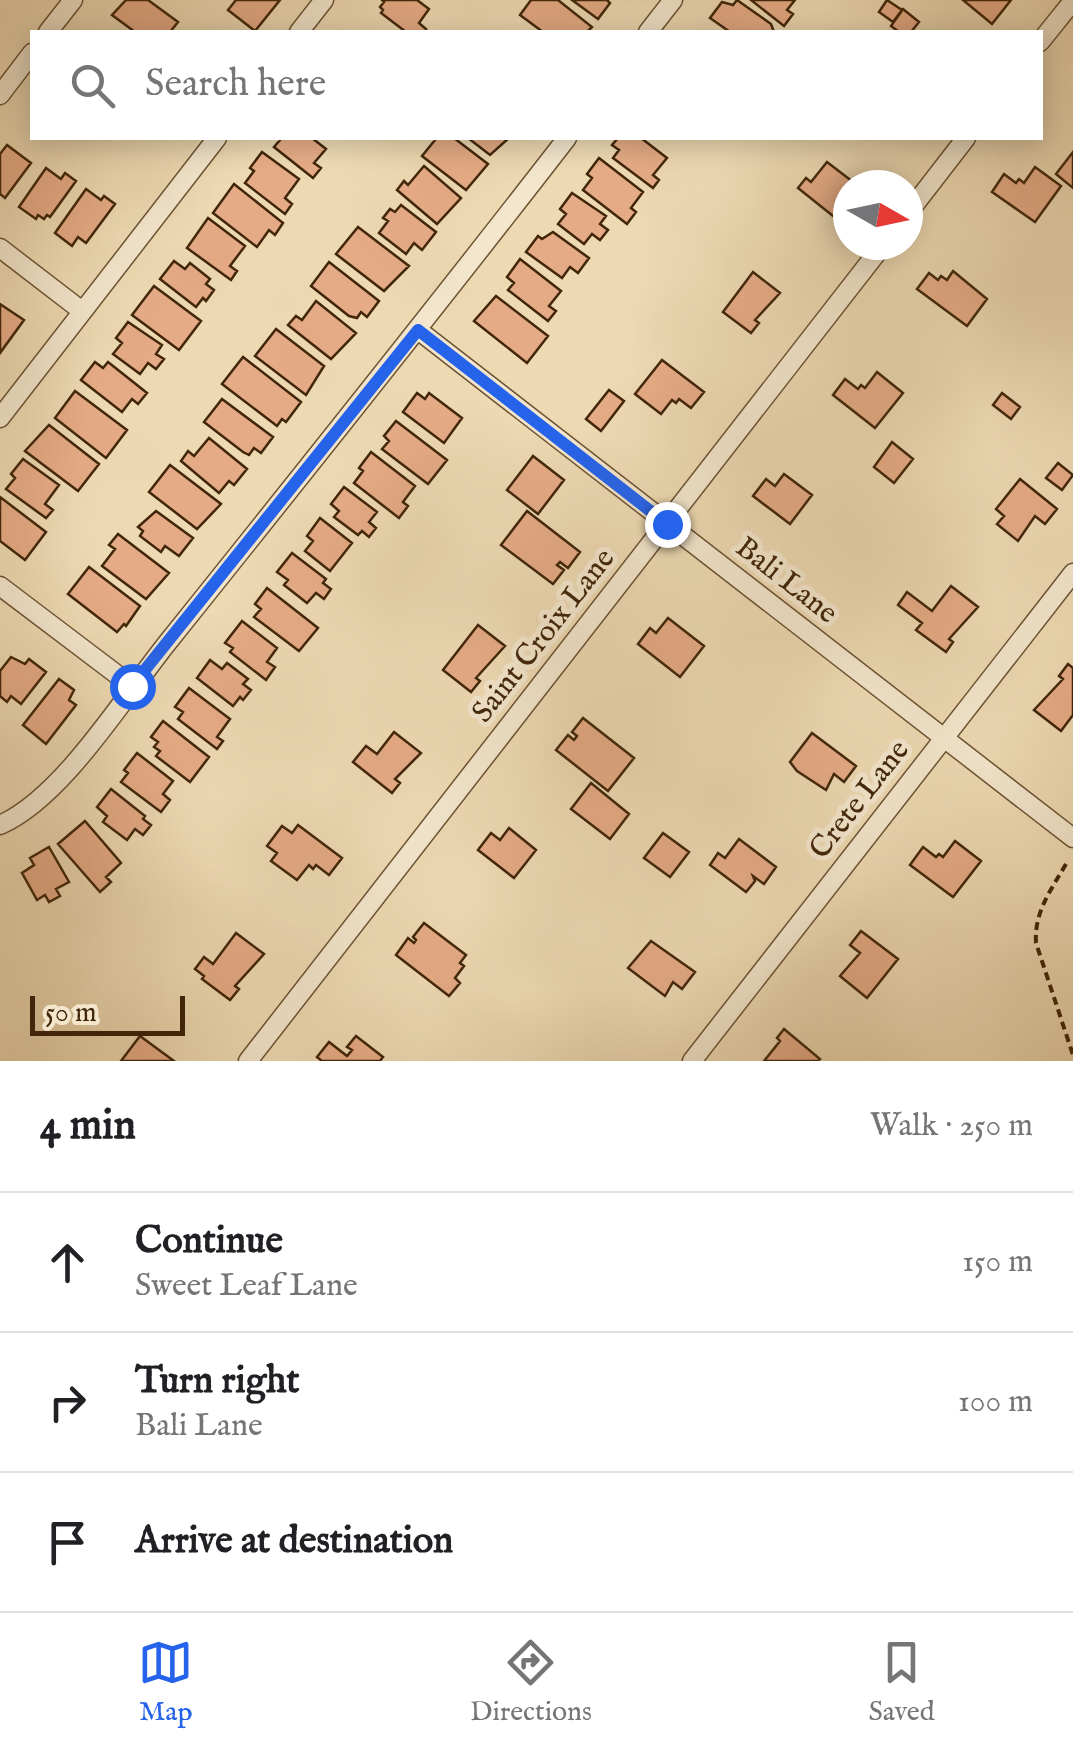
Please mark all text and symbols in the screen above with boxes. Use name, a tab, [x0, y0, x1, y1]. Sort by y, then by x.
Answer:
search box	[30, 30, 1043, 140]
icon: search	[65, 58, 120, 113]
text: Search here	[145, 61, 326, 109]
north arrow	[833, 170, 923, 260]
route end	[645, 502, 691, 548]
street label: Bali Lane	[727, 529, 845, 633]
street label: Saint Croix Lane	[464, 541, 624, 731]
route start	[110, 664, 156, 710]
street label: Crete Lane	[802, 733, 918, 867]
scale bar	[30, 991, 185, 1036]
text: 50 m	[45, 996, 97, 1031]
text: 4 min	[40, 1100, 136, 1153]
text: Walk · 250 m	[870, 1106, 1033, 1147]
text: Continue	[135, 1218, 283, 1266]
icon: ahead	[40, 1235, 95, 1290]
text: 150 m	[962, 1242, 1033, 1283]
text: Sweet Leaf Lane	[135, 1266, 358, 1307]
text: Turn right	[135, 1358, 299, 1406]
icon: right	[40, 1375, 95, 1430]
text: 100 m	[958, 1382, 1033, 1423]
text: Bali Lane	[135, 1406, 263, 1447]
icon: arrive	[40, 1515, 95, 1570]
text: Arrive at destination	[135, 1518, 453, 1566]
tab: Map	[138, 1635, 193, 1730]
tab: Directions	[470, 1635, 592, 1730]
tab: Saved	[868, 1635, 935, 1730]

